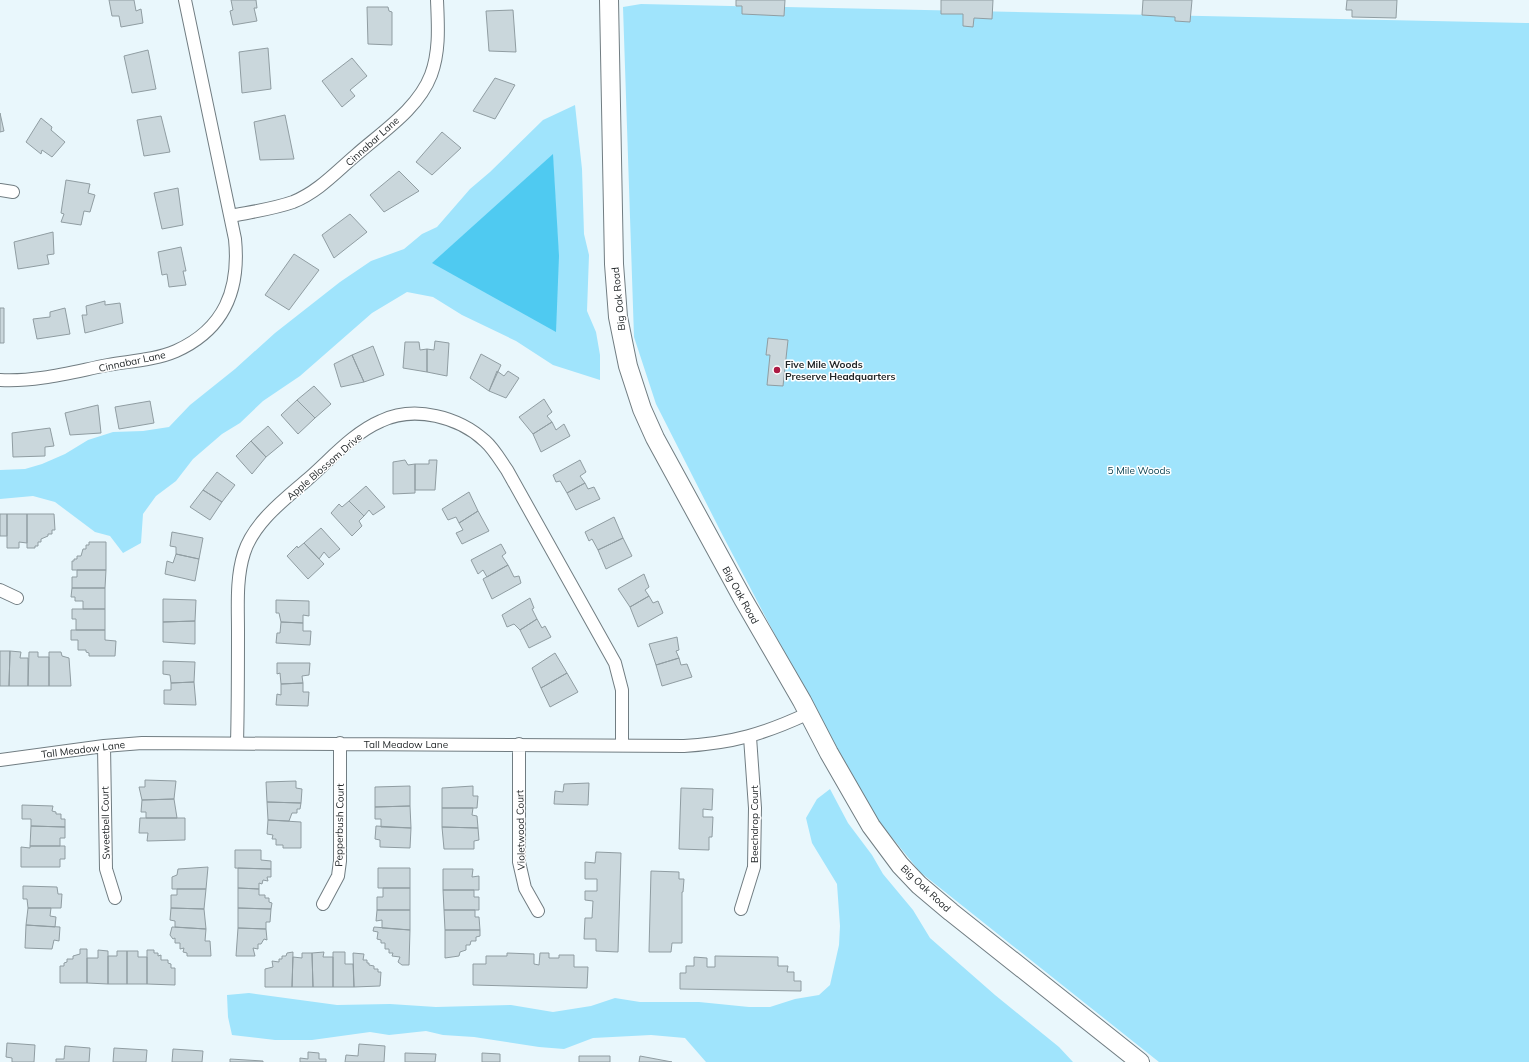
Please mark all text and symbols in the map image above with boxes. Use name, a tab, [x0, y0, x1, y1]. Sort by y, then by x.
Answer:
street label: Cinnabar Lane	[343, 114, 402, 169]
street label: Big Oak Road	[609, 267, 628, 331]
street label: Cinnabar Lane	[98, 348, 167, 375]
place label: Five Mile Woods Preserve Headquarters	[785, 358, 895, 383]
marker: Five Mile Woods Preserve Headquarters	[772, 365, 782, 375]
street label: Apple Blossom Drive	[284, 430, 365, 503]
park label: 5 Mile Woods	[1108, 464, 1170, 477]
street label: Big Oak Road	[719, 564, 762, 626]
street label: Tall Meadow Lane	[40, 738, 126, 761]
street label: Tall Meadow Lane	[364, 738, 448, 751]
street label: Pepperbush Court	[332, 783, 347, 867]
street label: Beechdrop Court	[748, 785, 761, 863]
street label: Sweetbell Court	[98, 786, 113, 860]
street label: Violetwood Court	[513, 789, 528, 870]
street label: Big Oak Road	[898, 862, 953, 915]

